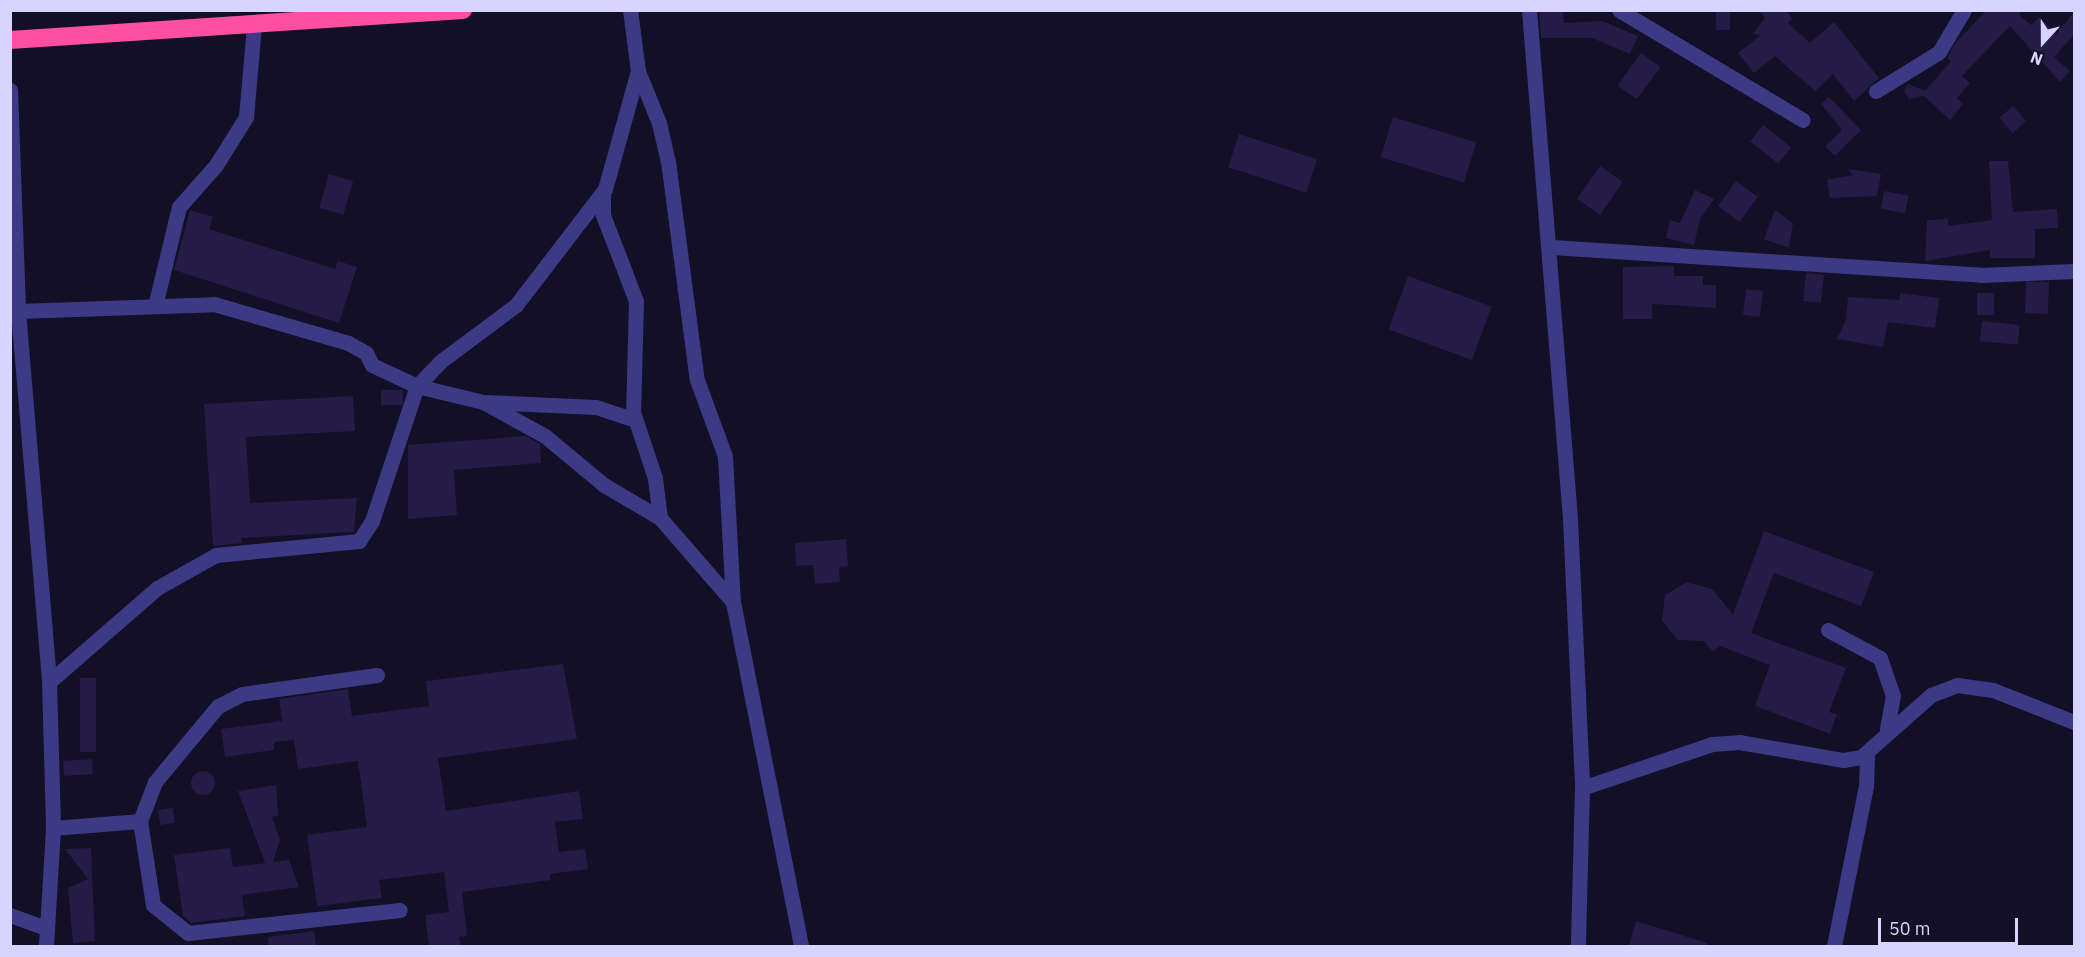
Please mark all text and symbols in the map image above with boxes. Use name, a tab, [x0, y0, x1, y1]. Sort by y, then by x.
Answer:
north arrow	[2013, 12, 2073, 72]
text: N	[2028, 47, 2046, 70]
scale bar	[1881, 906, 2020, 944]
text: 50 m	[1889, 917, 1931, 940]

